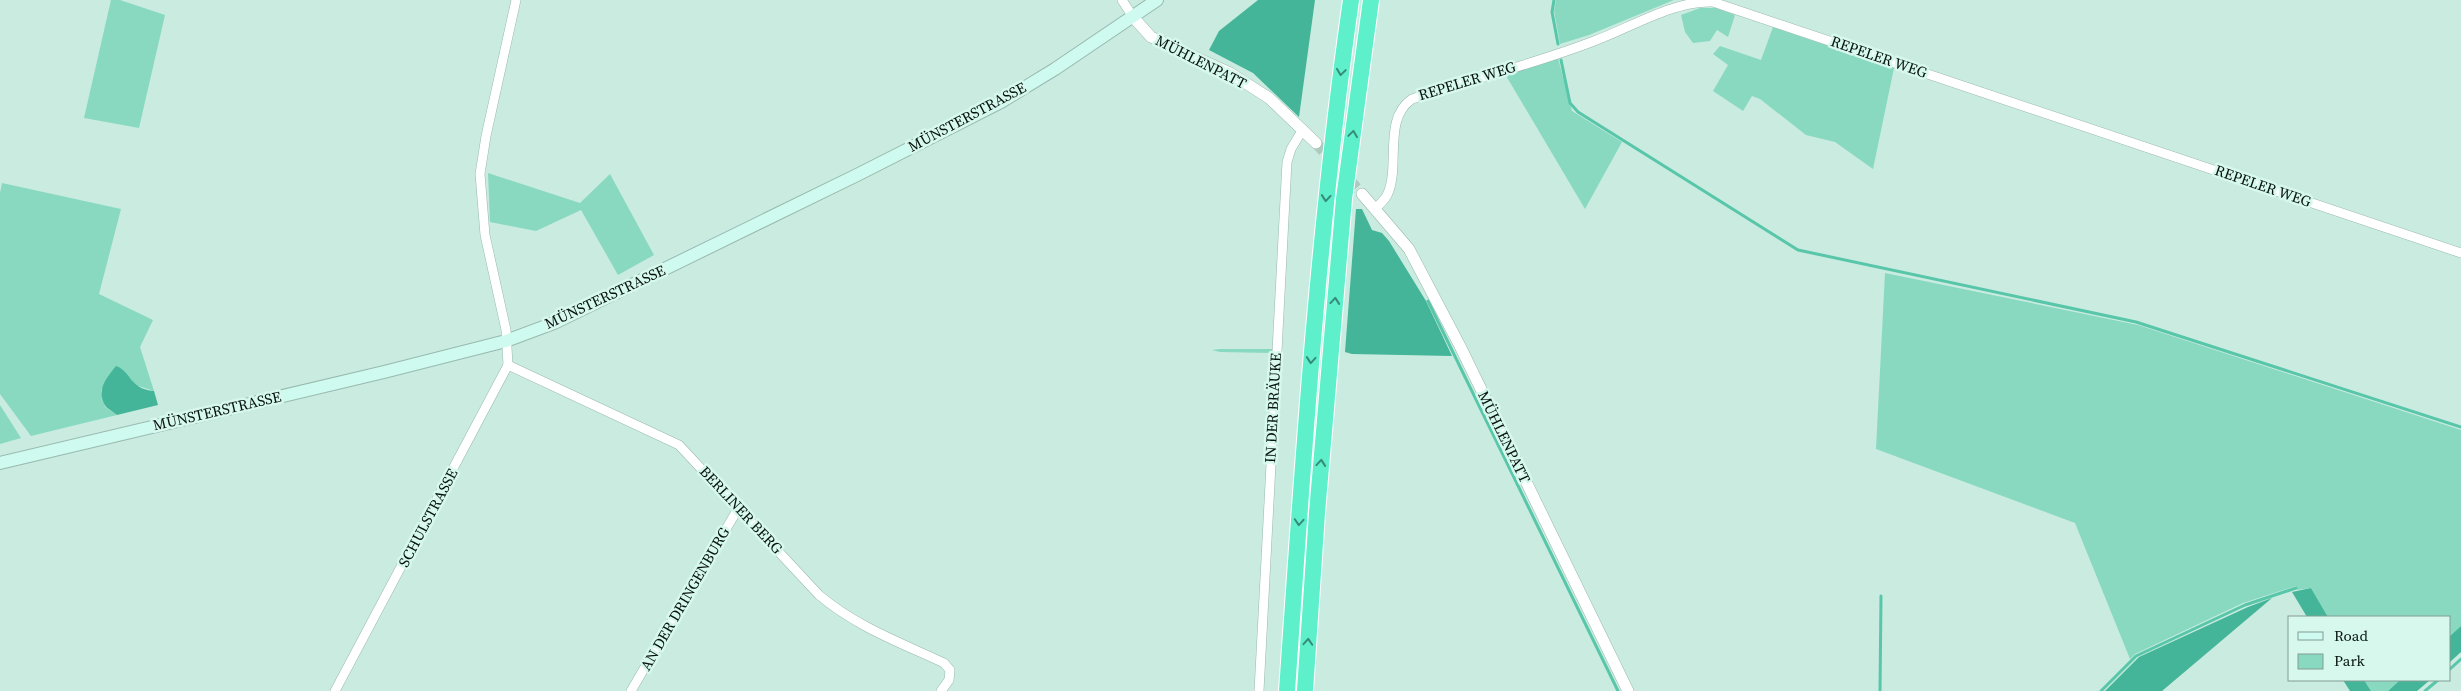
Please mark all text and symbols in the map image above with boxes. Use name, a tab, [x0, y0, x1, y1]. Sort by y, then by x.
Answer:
street label: MÜHLENPATT	[1152, 30, 1250, 94]
street label: REPELER WEG	[1828, 30, 1930, 83]
street label: REPELER WEG	[1416, 56, 1518, 105]
one-way arrow	[1336, 68, 1347, 76]
street label: MÜNSTERSTRASSE	[904, 77, 1030, 157]
one-way arrow	[1347, 129, 1358, 137]
street label: REPELER WEG	[2212, 159, 2314, 212]
one-way arrow	[1321, 194, 1332, 202]
street label: MÜNSTERSTRASSE	[541, 259, 669, 334]
one-way arrow	[1329, 297, 1340, 305]
street label: IN DER BRÄUKE	[1259, 352, 1286, 464]
one-way arrow	[1306, 356, 1317, 364]
street label: MÜNSTERSTRASSE	[151, 386, 283, 435]
street label: MÜHLENPATT	[1473, 387, 1536, 486]
one-way arrow	[1315, 459, 1326, 467]
street label: BERLINER BERG	[695, 461, 788, 558]
street label: SCHULSTRASSE	[393, 465, 462, 571]
one-way arrow	[1293, 518, 1304, 526]
street label: AN DER DRINGENBURG	[635, 523, 734, 674]
legend	[2288, 616, 2451, 681]
text: Road	[2334, 625, 2368, 646]
one-way arrow	[1303, 638, 1314, 646]
text: Park	[2334, 650, 2366, 671]

